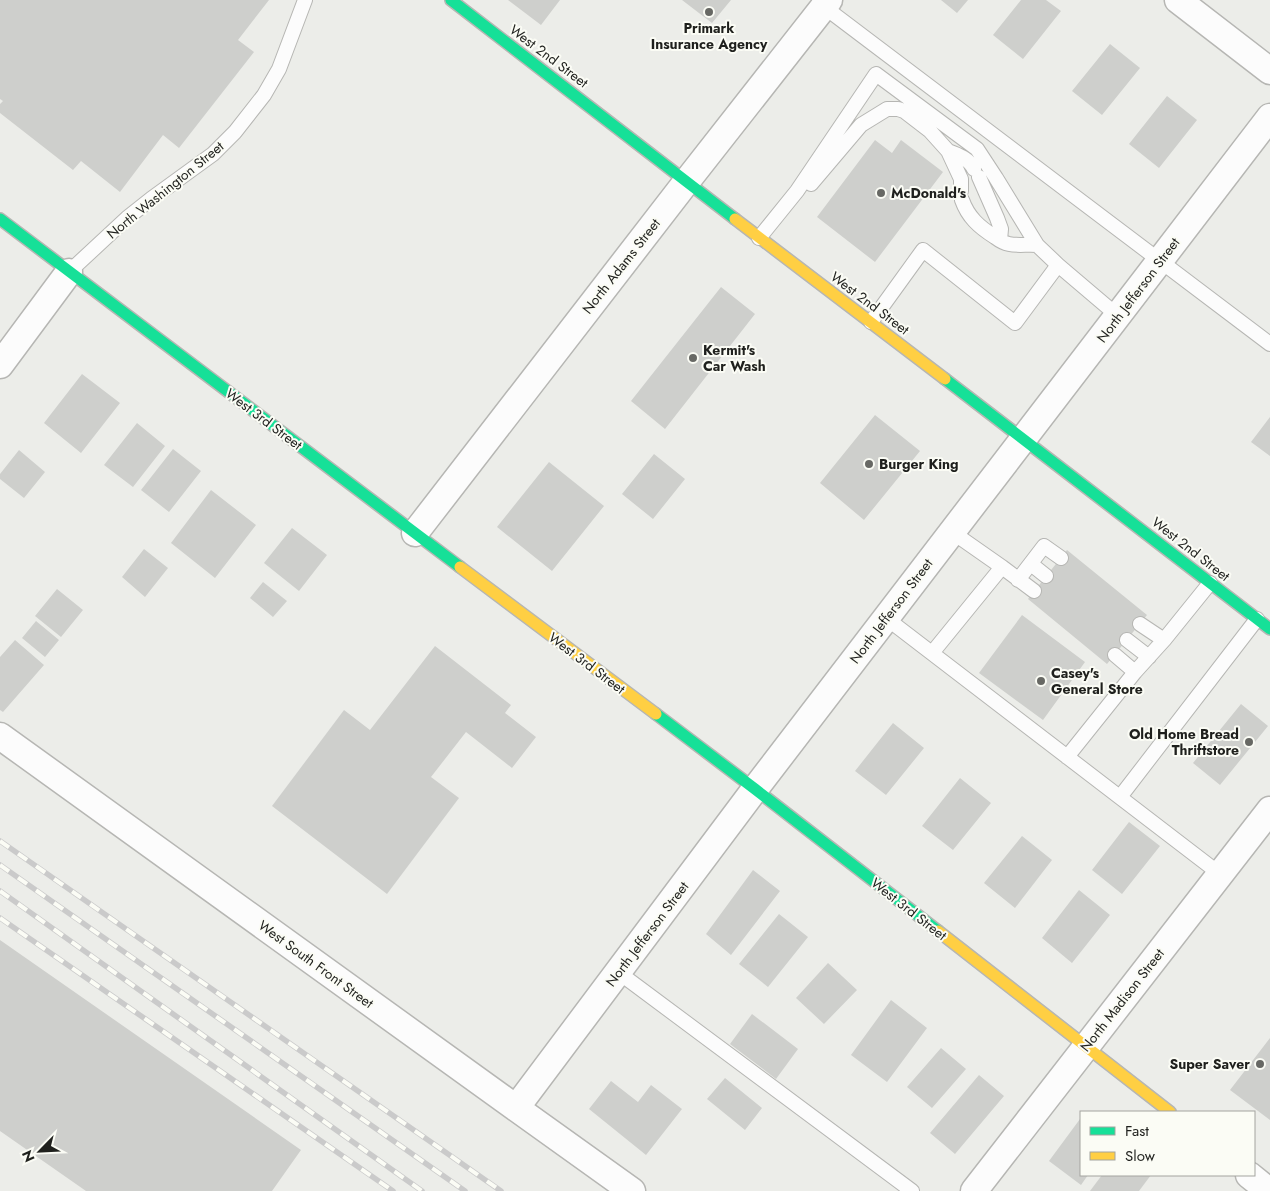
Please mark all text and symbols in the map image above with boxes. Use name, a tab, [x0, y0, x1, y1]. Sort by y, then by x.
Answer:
marker: Primark Insurance Agency	[703, 6, 715, 18]
place label: Primark Insurance Agency	[651, 18, 768, 54]
street label: West 2nd Street	[505, 20, 593, 93]
street label: North Washington Street	[102, 136, 228, 244]
place label: McDonald's	[891, 183, 967, 203]
marker: McDonald's	[875, 187, 887, 199]
street label: North Adams Street	[577, 214, 665, 318]
street label: North Jefferson Street	[1092, 233, 1185, 347]
street label: West 2nd Street	[826, 267, 914, 340]
place label: Kermit's Car Wash	[703, 340, 766, 376]
marker: Kermit's Car Wash	[687, 352, 699, 364]
street label: West 3rd Street	[222, 384, 307, 455]
place label: Burger King	[879, 454, 959, 474]
marker: Burger King	[863, 458, 875, 470]
street label: West 2nd Street	[1148, 512, 1235, 586]
street label: North Jefferson Street	[845, 554, 938, 668]
street label: West 3rd Street	[545, 628, 630, 699]
place label: Casey's General Store	[1051, 663, 1143, 699]
marker: Casey's General Store	[1035, 675, 1047, 687]
place label: Old Home Bread Thriftstore	[1129, 724, 1239, 760]
marker: Old Home Bread Thriftstore	[1243, 736, 1255, 748]
street label: West 3rd Street	[867, 873, 952, 945]
street label: North Jefferson Street	[601, 877, 694, 991]
street label: West South Front Street	[254, 915, 378, 1013]
street label: North Madison Street	[1075, 944, 1169, 1056]
place label: Super Saver	[1169, 1054, 1250, 1074]
marker: Super Saver	[1254, 1058, 1266, 1070]
legend	[1080, 1111, 1255, 1176]
text: Fast	[1125, 1120, 1149, 1142]
north arrow	[15, 1126, 65, 1176]
text: Slow	[1125, 1145, 1156, 1167]
text: N	[17, 1147, 40, 1165]

